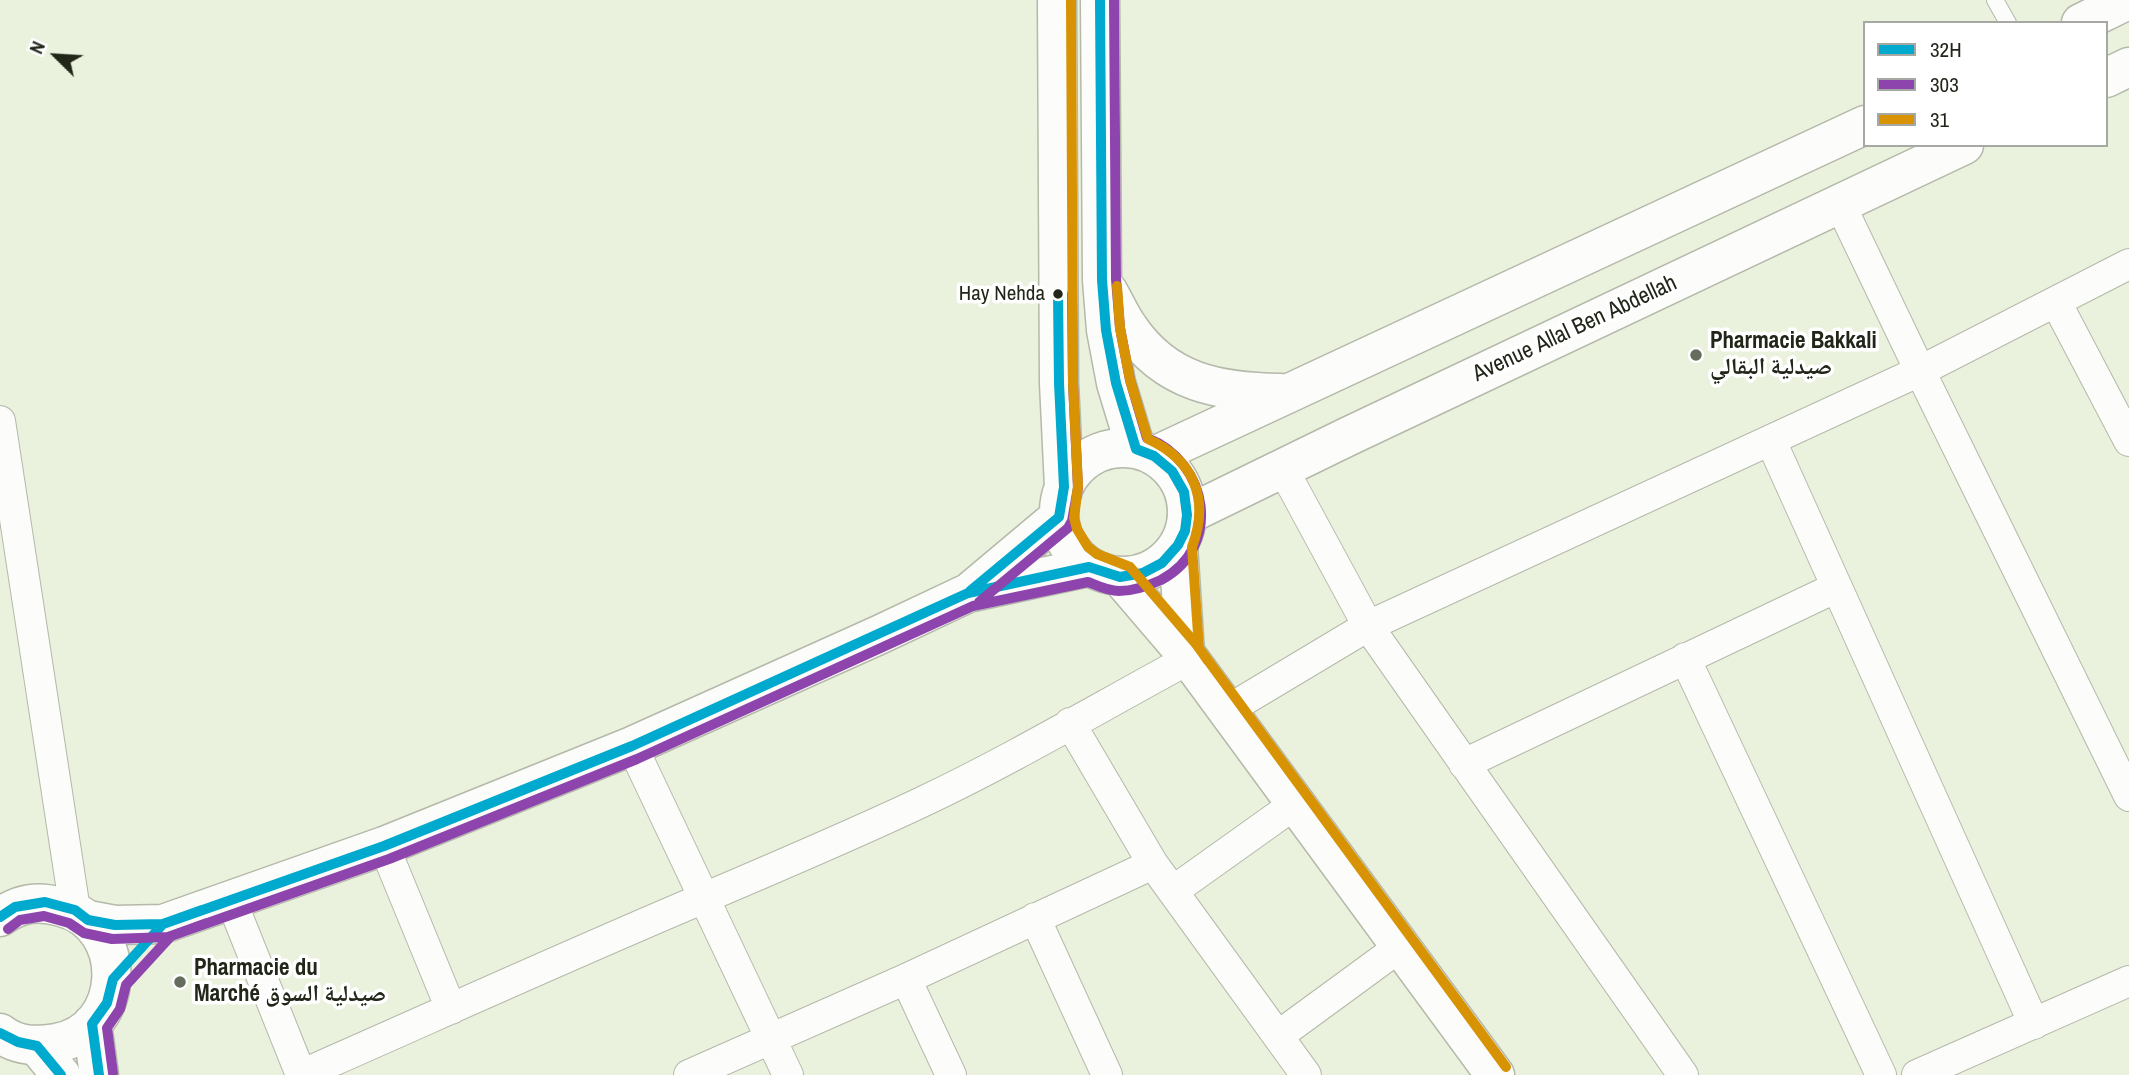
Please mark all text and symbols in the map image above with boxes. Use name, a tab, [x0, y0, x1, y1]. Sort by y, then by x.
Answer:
north arrow	[21, 21, 91, 91]
legend	[1863, 21, 2108, 147]
text: 32H	[1930, 35, 1962, 64]
text: N	[23, 37, 51, 58]
text: 303	[1930, 70, 1959, 99]
text: 31	[1930, 105, 1949, 134]
street label: Avenue Allal Ben Abdellah	[1469, 270, 1681, 388]
place label: Hay Nehda	[959, 281, 1045, 307]
marker: Hay Nehda	[1051, 287, 1065, 301]
place label: Pharmacie Bakkali صيدلية البقالي	[1710, 328, 1877, 382]
marker: Pharmacie Bakkali صيدلية البقالي	[1688, 347, 1704, 363]
place label: Pharmacie du Marché صيدلية السوق	[194, 955, 386, 1009]
marker: Pharmacie du Marché صيدلية السوق	[172, 974, 188, 990]

